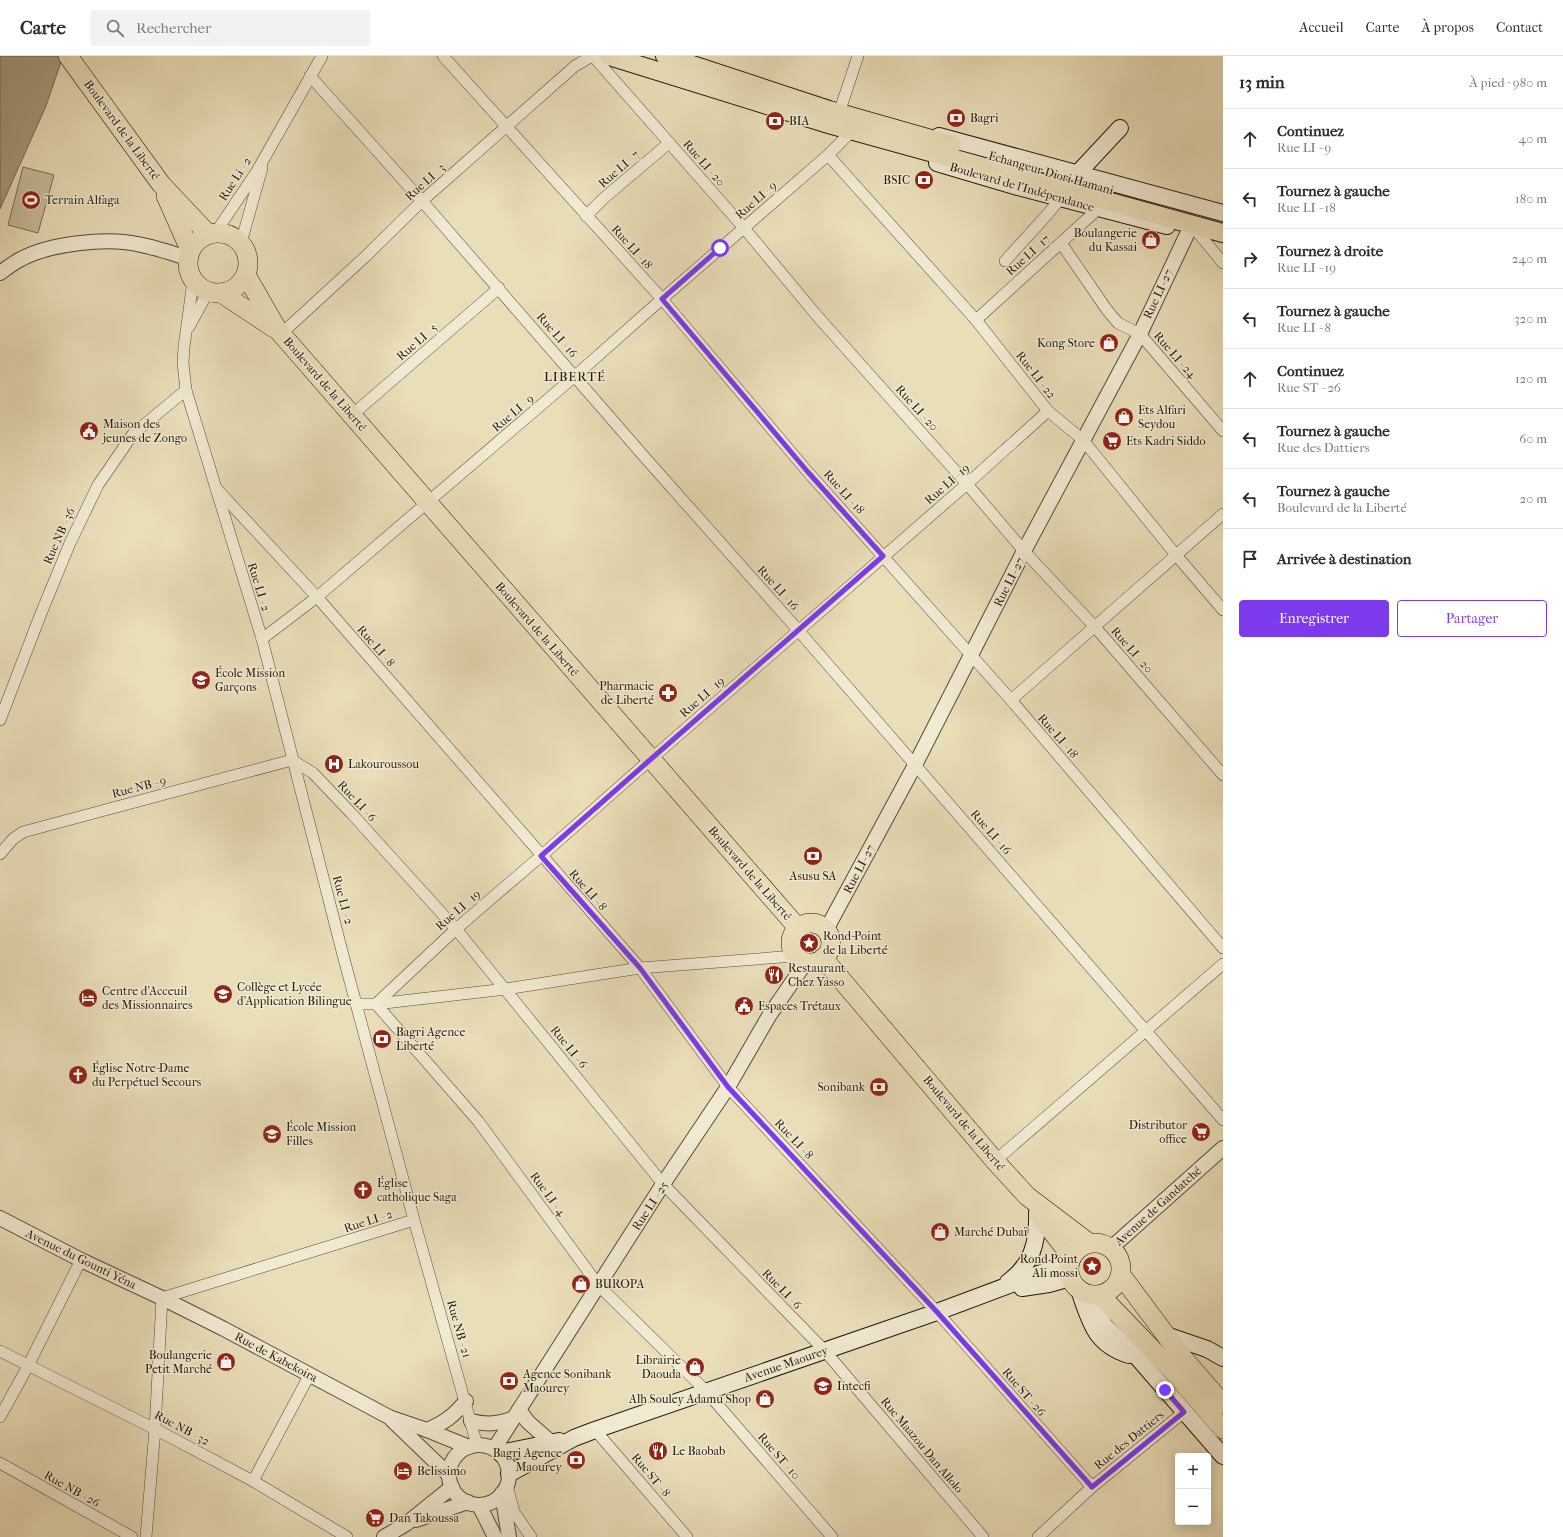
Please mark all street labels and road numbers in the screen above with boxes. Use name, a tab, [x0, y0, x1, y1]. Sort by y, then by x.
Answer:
street label: Boulevard de la Liberté	[81, 77, 163, 183]
street label: Rue LI - 20	[680, 137, 728, 189]
street label: Rue LI - 7	[596, 147, 643, 191]
street label: Echangeur Diori Hamani	[987, 148, 1116, 198]
street label: Rue Li - 2	[216, 155, 254, 203]
street label: Rue LI - 3	[402, 160, 448, 204]
street label: Boulevard de l'Indépendance	[948, 160, 1096, 214]
street label: Rue LI - 9	[732, 178, 780, 222]
street label: Rue LI - 18	[609, 222, 655, 272]
street label: Rue LI - 17	[1003, 232, 1053, 278]
street label: Rue LI- 27	[1140, 267, 1176, 321]
street label: Rue LI - 16	[534, 310, 581, 361]
street label: Rue LI - 5	[394, 321, 440, 363]
street label: Rue LI - 24	[1151, 329, 1200, 382]
street label: Boulevard de la Liberté	[280, 334, 370, 434]
street label: Rue LI - 22	[1013, 349, 1059, 401]
street label: Rue LI - 20	[893, 382, 941, 434]
street label: Rue LI - 9	[489, 391, 537, 435]
street label: Rue LI - 19	[922, 461, 972, 507]
street label: Rue LI - 18	[821, 467, 867, 517]
street label: Rue NB - 36	[40, 505, 78, 566]
street label: Rue LI- 27	[991, 555, 1027, 609]
street label: Rue LI - 2	[245, 561, 273, 613]
street label: Rue LI - 16	[755, 563, 802, 613]
street label: Boulevard de la Liberté	[492, 579, 582, 679]
street label: Rue LI - 8	[354, 623, 398, 669]
street label: Rue LI - 20	[1108, 624, 1156, 676]
street label: Rue LI - 19	[677, 674, 727, 720]
street label: Rue LI - 18	[1035, 711, 1081, 761]
street label: Rue NB - 9	[111, 773, 167, 801]
street label: Rue LI - 6	[335, 778, 380, 825]
street label: Rue LI - 16	[968, 807, 1015, 858]
street label: Boulevard de la Liberté	[705, 823, 795, 923]
street label: Rue LI- 27	[840, 842, 878, 896]
street label: Rue LI - 8	[566, 867, 610, 913]
street label: Rue LI - 2	[330, 874, 356, 926]
street label: Rue LI - 19	[433, 887, 483, 933]
street label: Rue LI - 6	[548, 1023, 591, 1071]
street label: Boulevard de la Liberté	[920, 1073, 1008, 1173]
street label: Rue LI - 8	[772, 1116, 816, 1162]
street label: Avenue de Gandatché	[1111, 1163, 1204, 1249]
street label: Rue LI - 4	[527, 1169, 569, 1219]
street label: Rue LI - 25	[629, 1179, 671, 1233]
street label: Rue LI - 2	[342, 1207, 394, 1235]
street label: Avenue du Gounti Yéna	[23, 1226, 139, 1292]
street label: Rue LI - 6	[759, 1266, 805, 1312]
street label: Rue NB - 21	[444, 1299, 474, 1359]
street label: Rue de Kabekoira	[232, 1329, 320, 1385]
street label: Avenue Maourey	[741, 1343, 830, 1385]
street label: Rue ST - 26	[999, 1365, 1049, 1419]
street label: Rue Maazou Dan Allolo	[878, 1394, 966, 1496]
street label: Rue des Dattiers	[1091, 1407, 1167, 1472]
street label: Rue NB - 32	[152, 1408, 212, 1448]
street label: Rue ST - 10	[755, 1430, 803, 1482]
street label: Rue ST - 8	[629, 1450, 673, 1500]
street label: Rue NB - 26	[42, 1468, 103, 1510]

